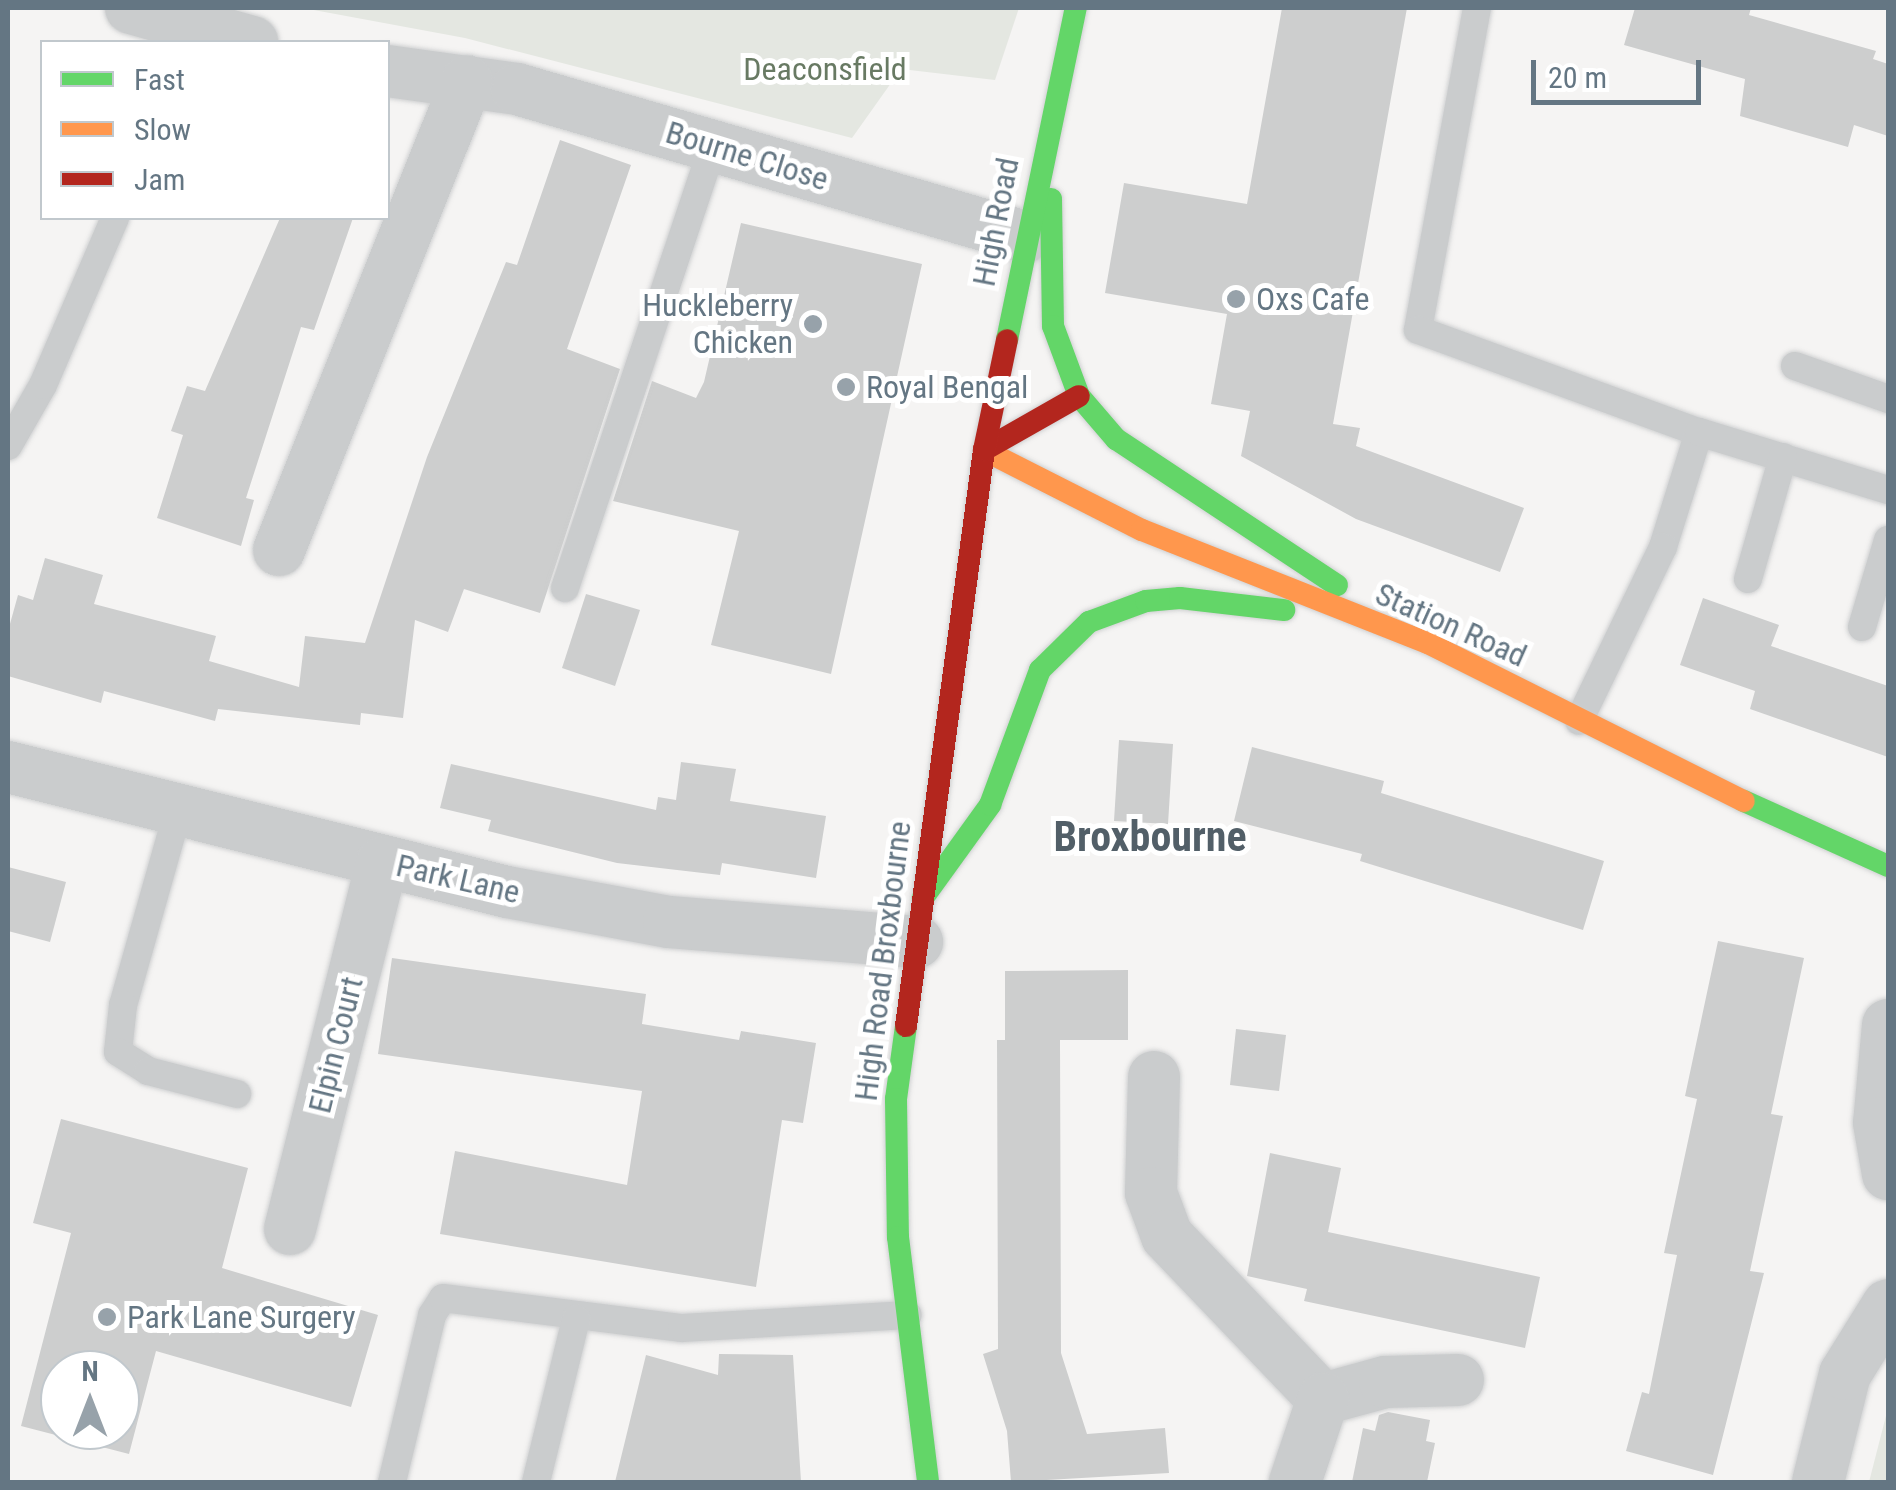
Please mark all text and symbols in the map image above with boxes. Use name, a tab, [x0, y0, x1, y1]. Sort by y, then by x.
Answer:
legend	[40, 40, 390, 220]
scale bar	[1536, 40, 1706, 102]
park label: Deaconsfield	[743, 50, 907, 88]
text: 20 m	[1548, 60, 1607, 95]
text: Fast	[134, 62, 185, 97]
text: Slow	[134, 112, 191, 147]
street label: Bourne Close	[661, 113, 833, 199]
street label: High Road	[965, 155, 1027, 289]
text: Jam	[134, 162, 185, 197]
place label: Oxs Cafe	[1256, 280, 1369, 318]
place label: Huckleberry Chicken	[642, 287, 793, 362]
marker: Oxs Cafe	[1225, 288, 1247, 310]
marker: Huckleberry Chicken	[802, 313, 824, 335]
place label: Royal Bengal	[866, 368, 1028, 406]
marker: Royal Bengal	[835, 376, 857, 398]
street label: Station Road	[1369, 575, 1533, 675]
district label: Broxbourne	[1053, 812, 1247, 862]
street label: High Road Broxbourne	[847, 819, 919, 1103]
street label: Park Lane	[393, 846, 523, 912]
street label: Elpin Court	[301, 973, 371, 1117]
place label: Park Lane Surgery	[127, 1298, 355, 1336]
marker: Park Lane Surgery	[96, 1306, 118, 1328]
north arrow	[40, 1350, 140, 1450]
text: N	[81, 1355, 99, 1388]

